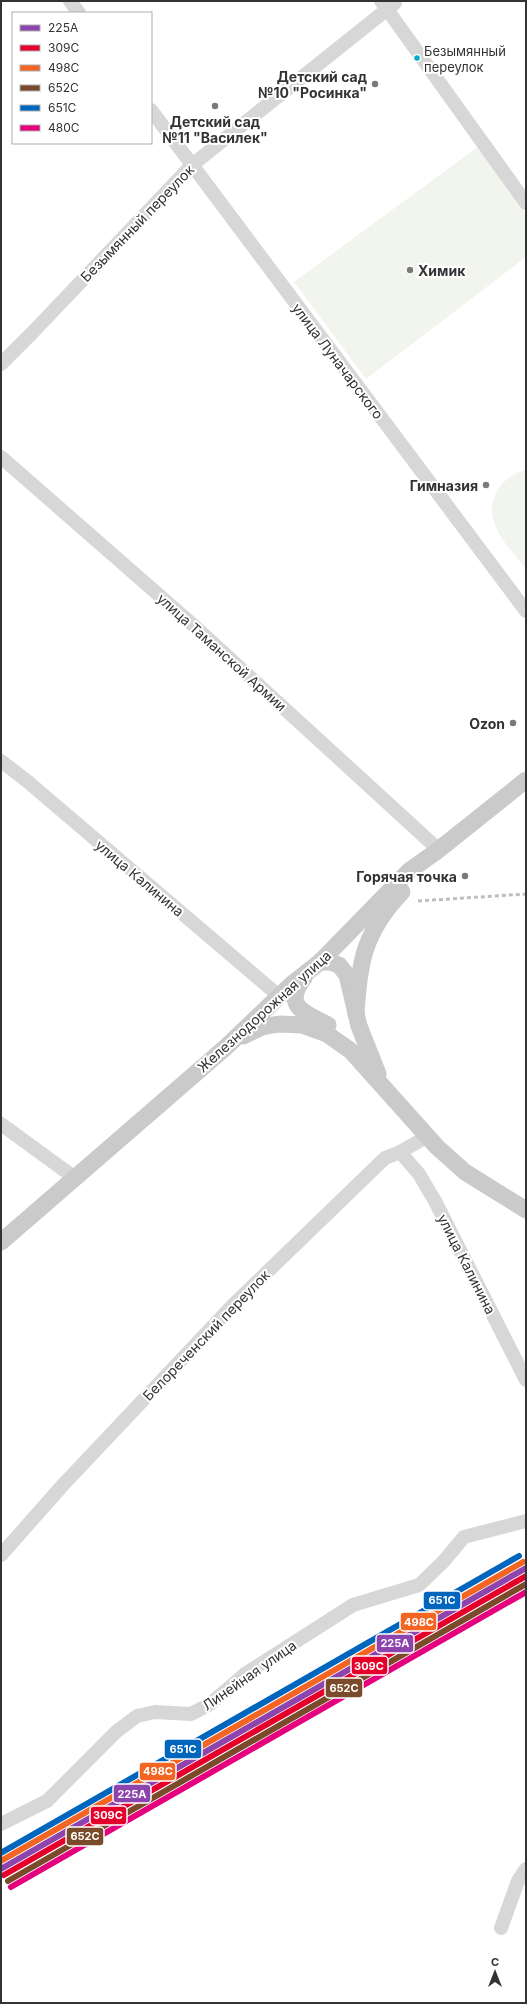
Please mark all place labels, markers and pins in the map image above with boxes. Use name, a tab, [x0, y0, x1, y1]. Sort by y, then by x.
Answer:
place label: Безымянный переулок	[424, 43, 506, 75]
marker: Безымянный переулок	[412, 53, 422, 63]
place label: Детский сад №10 "Росинка"	[258, 68, 367, 101]
marker: Детский сад №10 "Росинка"	[370, 79, 380, 89]
marker: Детский сад №11 "Василек"	[210, 101, 220, 111]
place label: Детский сад №11 "Василек"	[162, 113, 268, 146]
place label: Химик	[418, 262, 466, 279]
marker: Химик	[405, 265, 415, 275]
place label: Гимназия	[410, 477, 478, 494]
marker: Гимназия	[481, 480, 491, 490]
place label: Ozon	[469, 715, 505, 732]
marker: Ozon	[508, 718, 518, 728]
place label: Горячая точка	[356, 868, 457, 885]
marker: Горячая точка	[460, 871, 470, 881]

